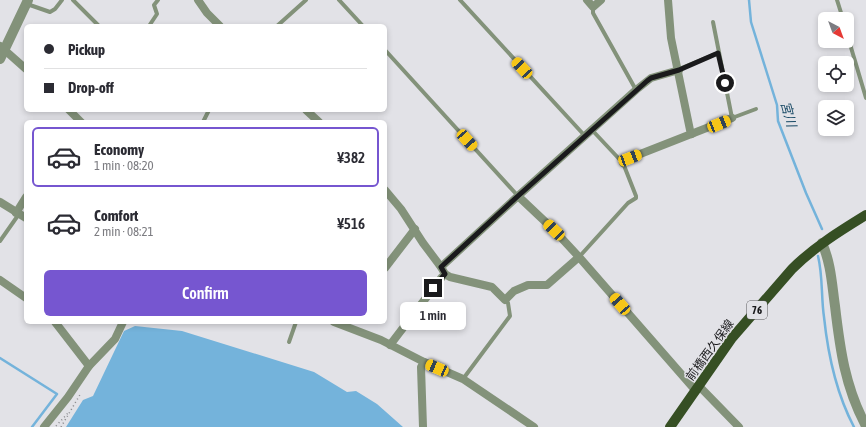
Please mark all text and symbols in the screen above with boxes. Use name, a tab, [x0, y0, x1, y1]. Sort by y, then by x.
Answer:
north arrow	[818, 12, 854, 48]
map controls	[818, 12, 854, 136]
text: Pickup	[68, 41, 105, 58]
car	[509, 55, 535, 81]
button: locate	[818, 56, 854, 92]
route start	[716, 74, 734, 92]
text: Drop-off	[68, 79, 114, 96]
water label: 宮川	[778, 100, 800, 131]
button: layers	[818, 100, 854, 136]
car	[706, 114, 732, 134]
car	[455, 127, 479, 153]
icon: car	[46, 139, 82, 175]
text: Economy	[94, 141, 144, 158]
car	[617, 148, 643, 168]
text: ¥382	[337, 149, 365, 166]
text: 1 min · 08:20	[94, 158, 154, 173]
icon: car	[46, 205, 82, 241]
text: Comfort	[94, 207, 138, 224]
text: ¥516	[337, 215, 365, 232]
car	[541, 217, 567, 243]
text: 2 min · 08:21	[94, 224, 154, 239]
button: Confirm	[44, 270, 367, 316]
route end	[424, 279, 442, 297]
car	[608, 291, 632, 317]
road number: 76	[747, 301, 767, 319]
callout: 1 min	[400, 302, 466, 330]
text: 1 min	[420, 308, 446, 323]
street label: 前橋西久保線	[683, 317, 737, 383]
car	[424, 358, 450, 378]

